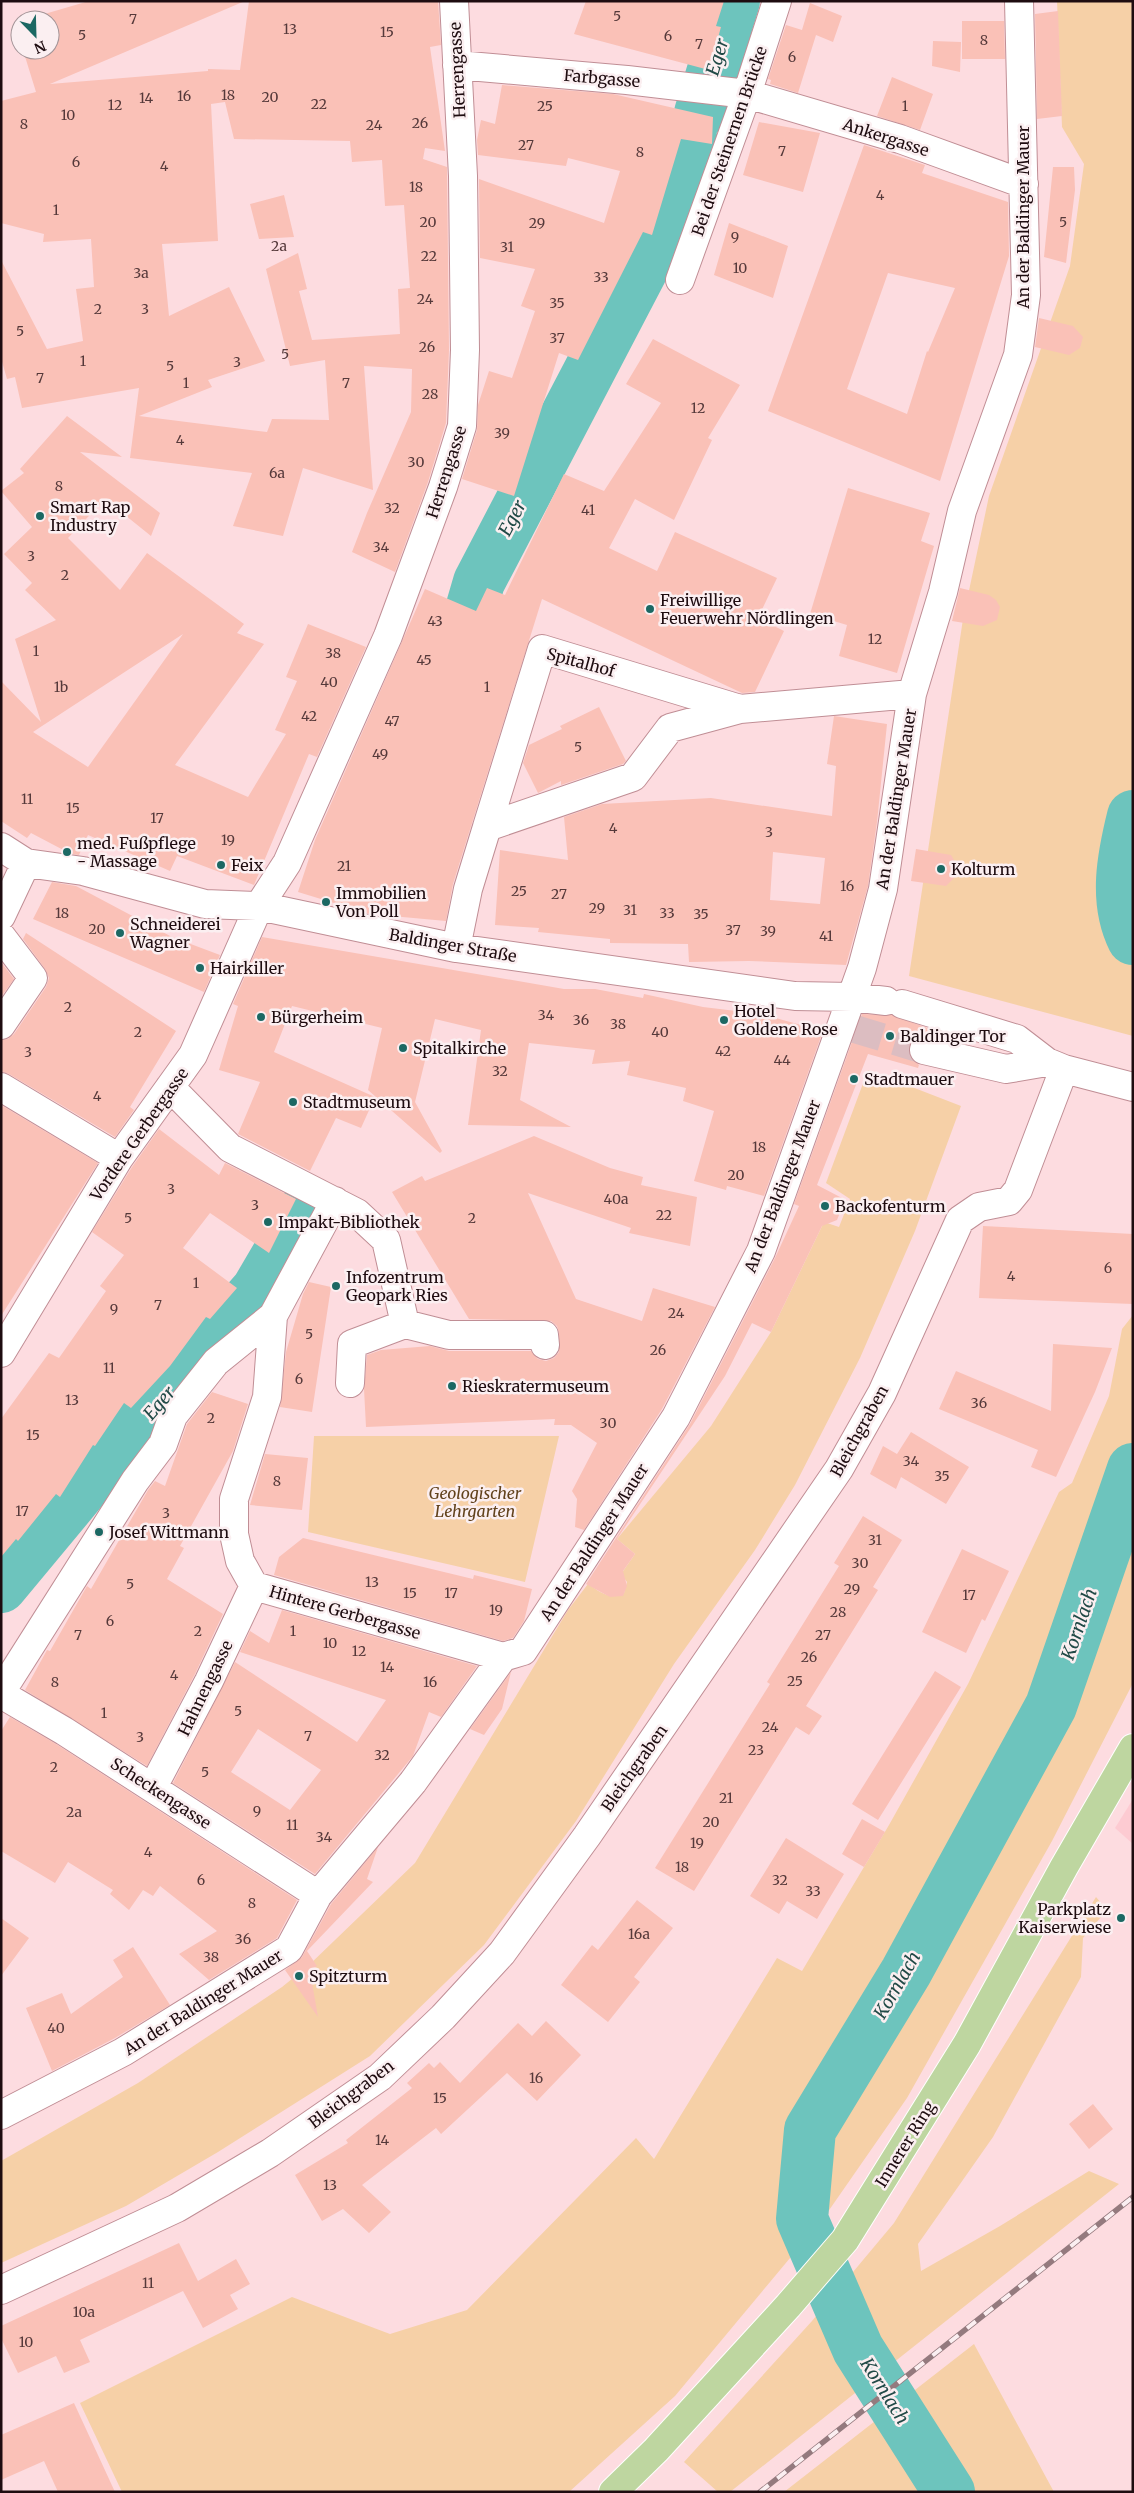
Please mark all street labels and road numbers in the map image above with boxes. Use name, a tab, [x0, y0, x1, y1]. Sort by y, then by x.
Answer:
street label: Herrengasse	[444, 21, 470, 119]
street label: Bei der Steinernen Brücke	[687, 43, 771, 239]
street label: Farbgasse	[563, 65, 641, 91]
street label: Ankergasse	[840, 113, 932, 160]
street label: An der Baldinger Mauer	[1013, 125, 1033, 310]
street label: Herrengasse	[422, 423, 470, 521]
street label: Spitalhof	[545, 643, 618, 681]
street label: An der Baldinger Mauer	[872, 707, 920, 892]
street label: Baldinger Straße	[388, 924, 518, 966]
street label: Vordere Gerbergasse	[85, 1064, 192, 1205]
street label: An der Baldinger Mauer	[739, 1097, 824, 1276]
street label: Bleichgraben	[826, 1381, 893, 1480]
street label: An der Baldinger Mauer	[535, 1460, 652, 1625]
street label: Hintere Gerbergasse	[267, 1581, 423, 1643]
street label: Hahnengasse	[173, 1637, 237, 1739]
street label: Bleichgraben	[597, 1720, 672, 1815]
street label: Scheckengasse	[107, 1753, 215, 1833]
street label: An der Baldinger Mauer	[119, 1945, 286, 2060]
street label: Bleichgraben	[304, 2055, 398, 2133]
street label: Innerer Ring	[871, 2097, 940, 2191]

